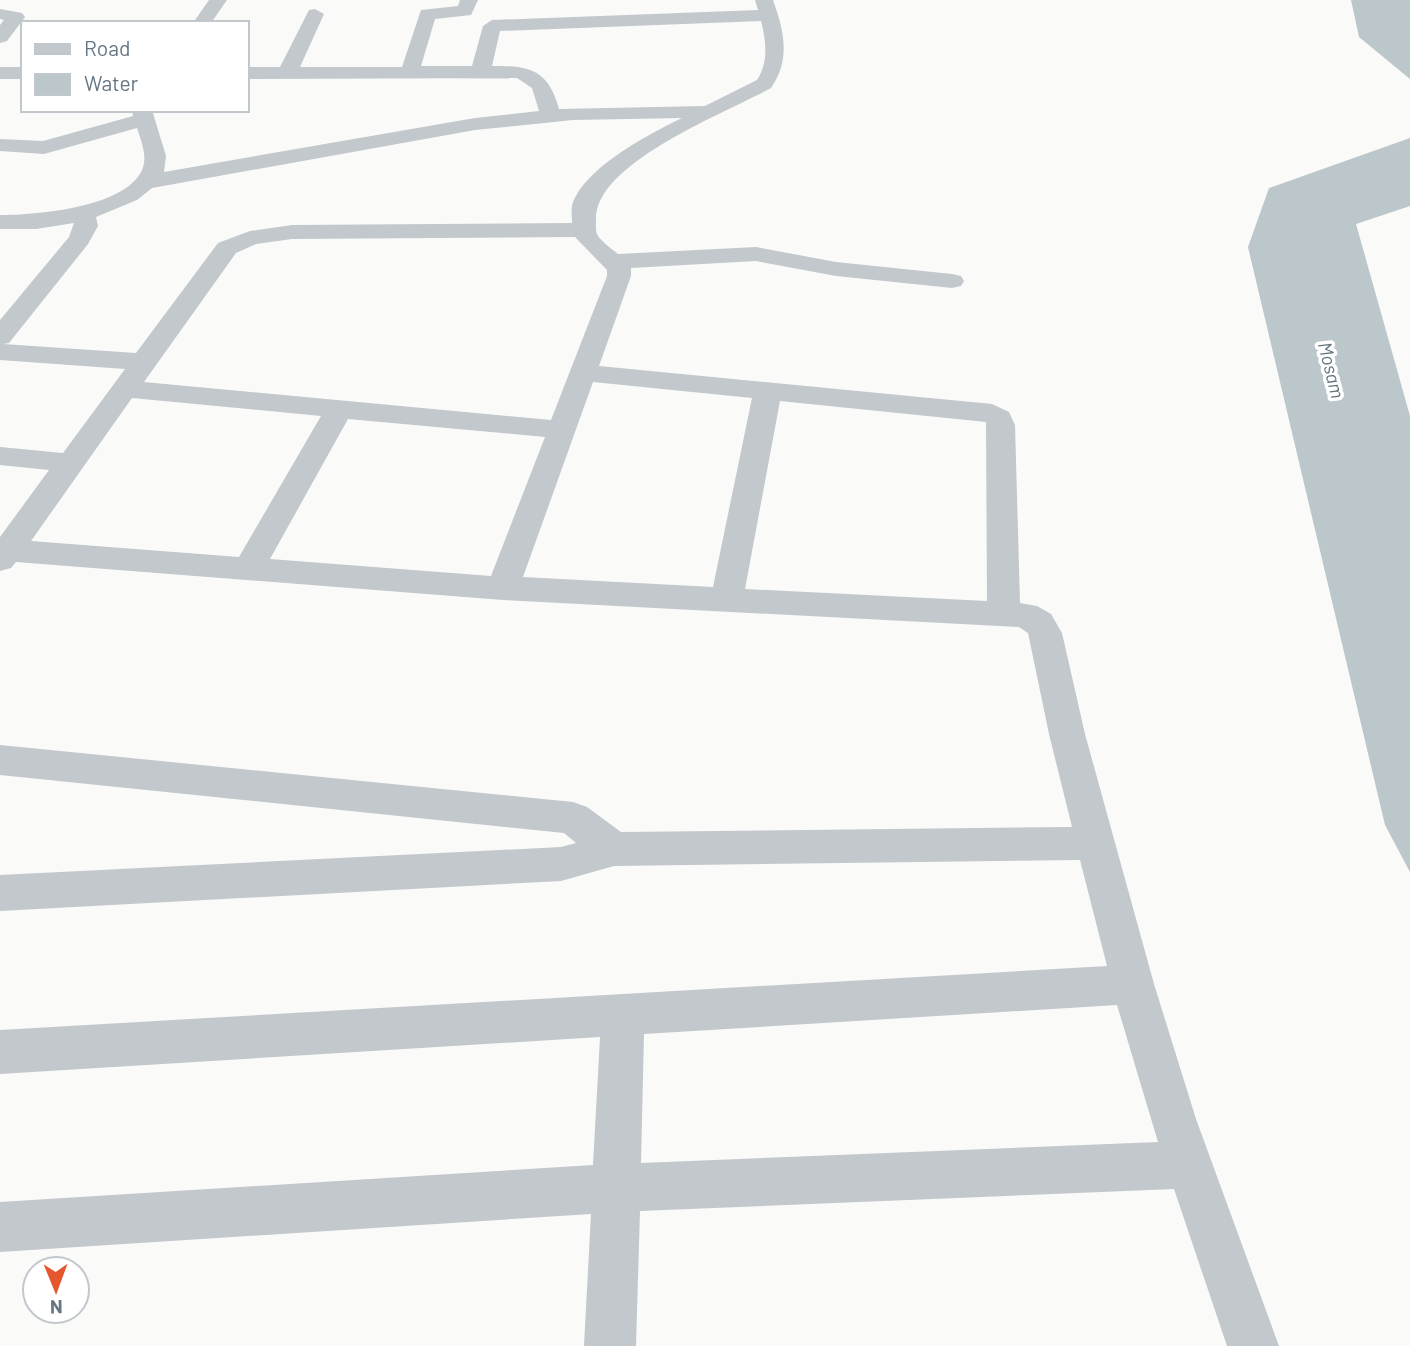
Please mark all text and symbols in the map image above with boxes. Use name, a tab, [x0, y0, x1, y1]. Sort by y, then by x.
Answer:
legend	[21, 21, 248, 112]
text: Road	[84, 35, 130, 60]
text: Water	[84, 70, 139, 95]
water label: Mosam	[1314, 339, 1350, 401]
north arrow	[21, 1255, 91, 1325]
text: N	[50, 1296, 63, 1319]

